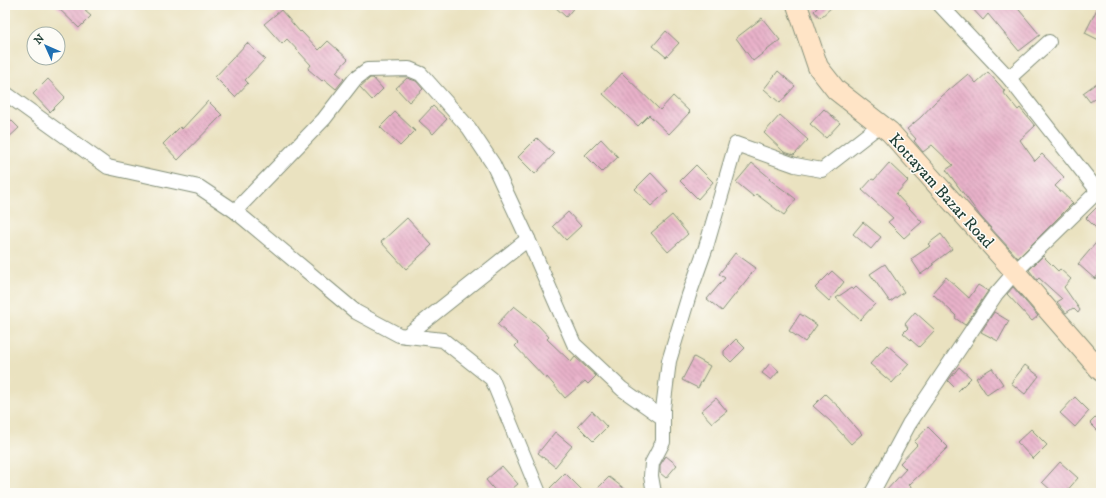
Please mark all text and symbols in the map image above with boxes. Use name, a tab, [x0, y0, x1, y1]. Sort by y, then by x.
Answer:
north arrow	[26, 26, 66, 66]
text: N	[31, 31, 48, 48]
street label: Kottayam Bazar Road	[883, 129, 999, 254]

